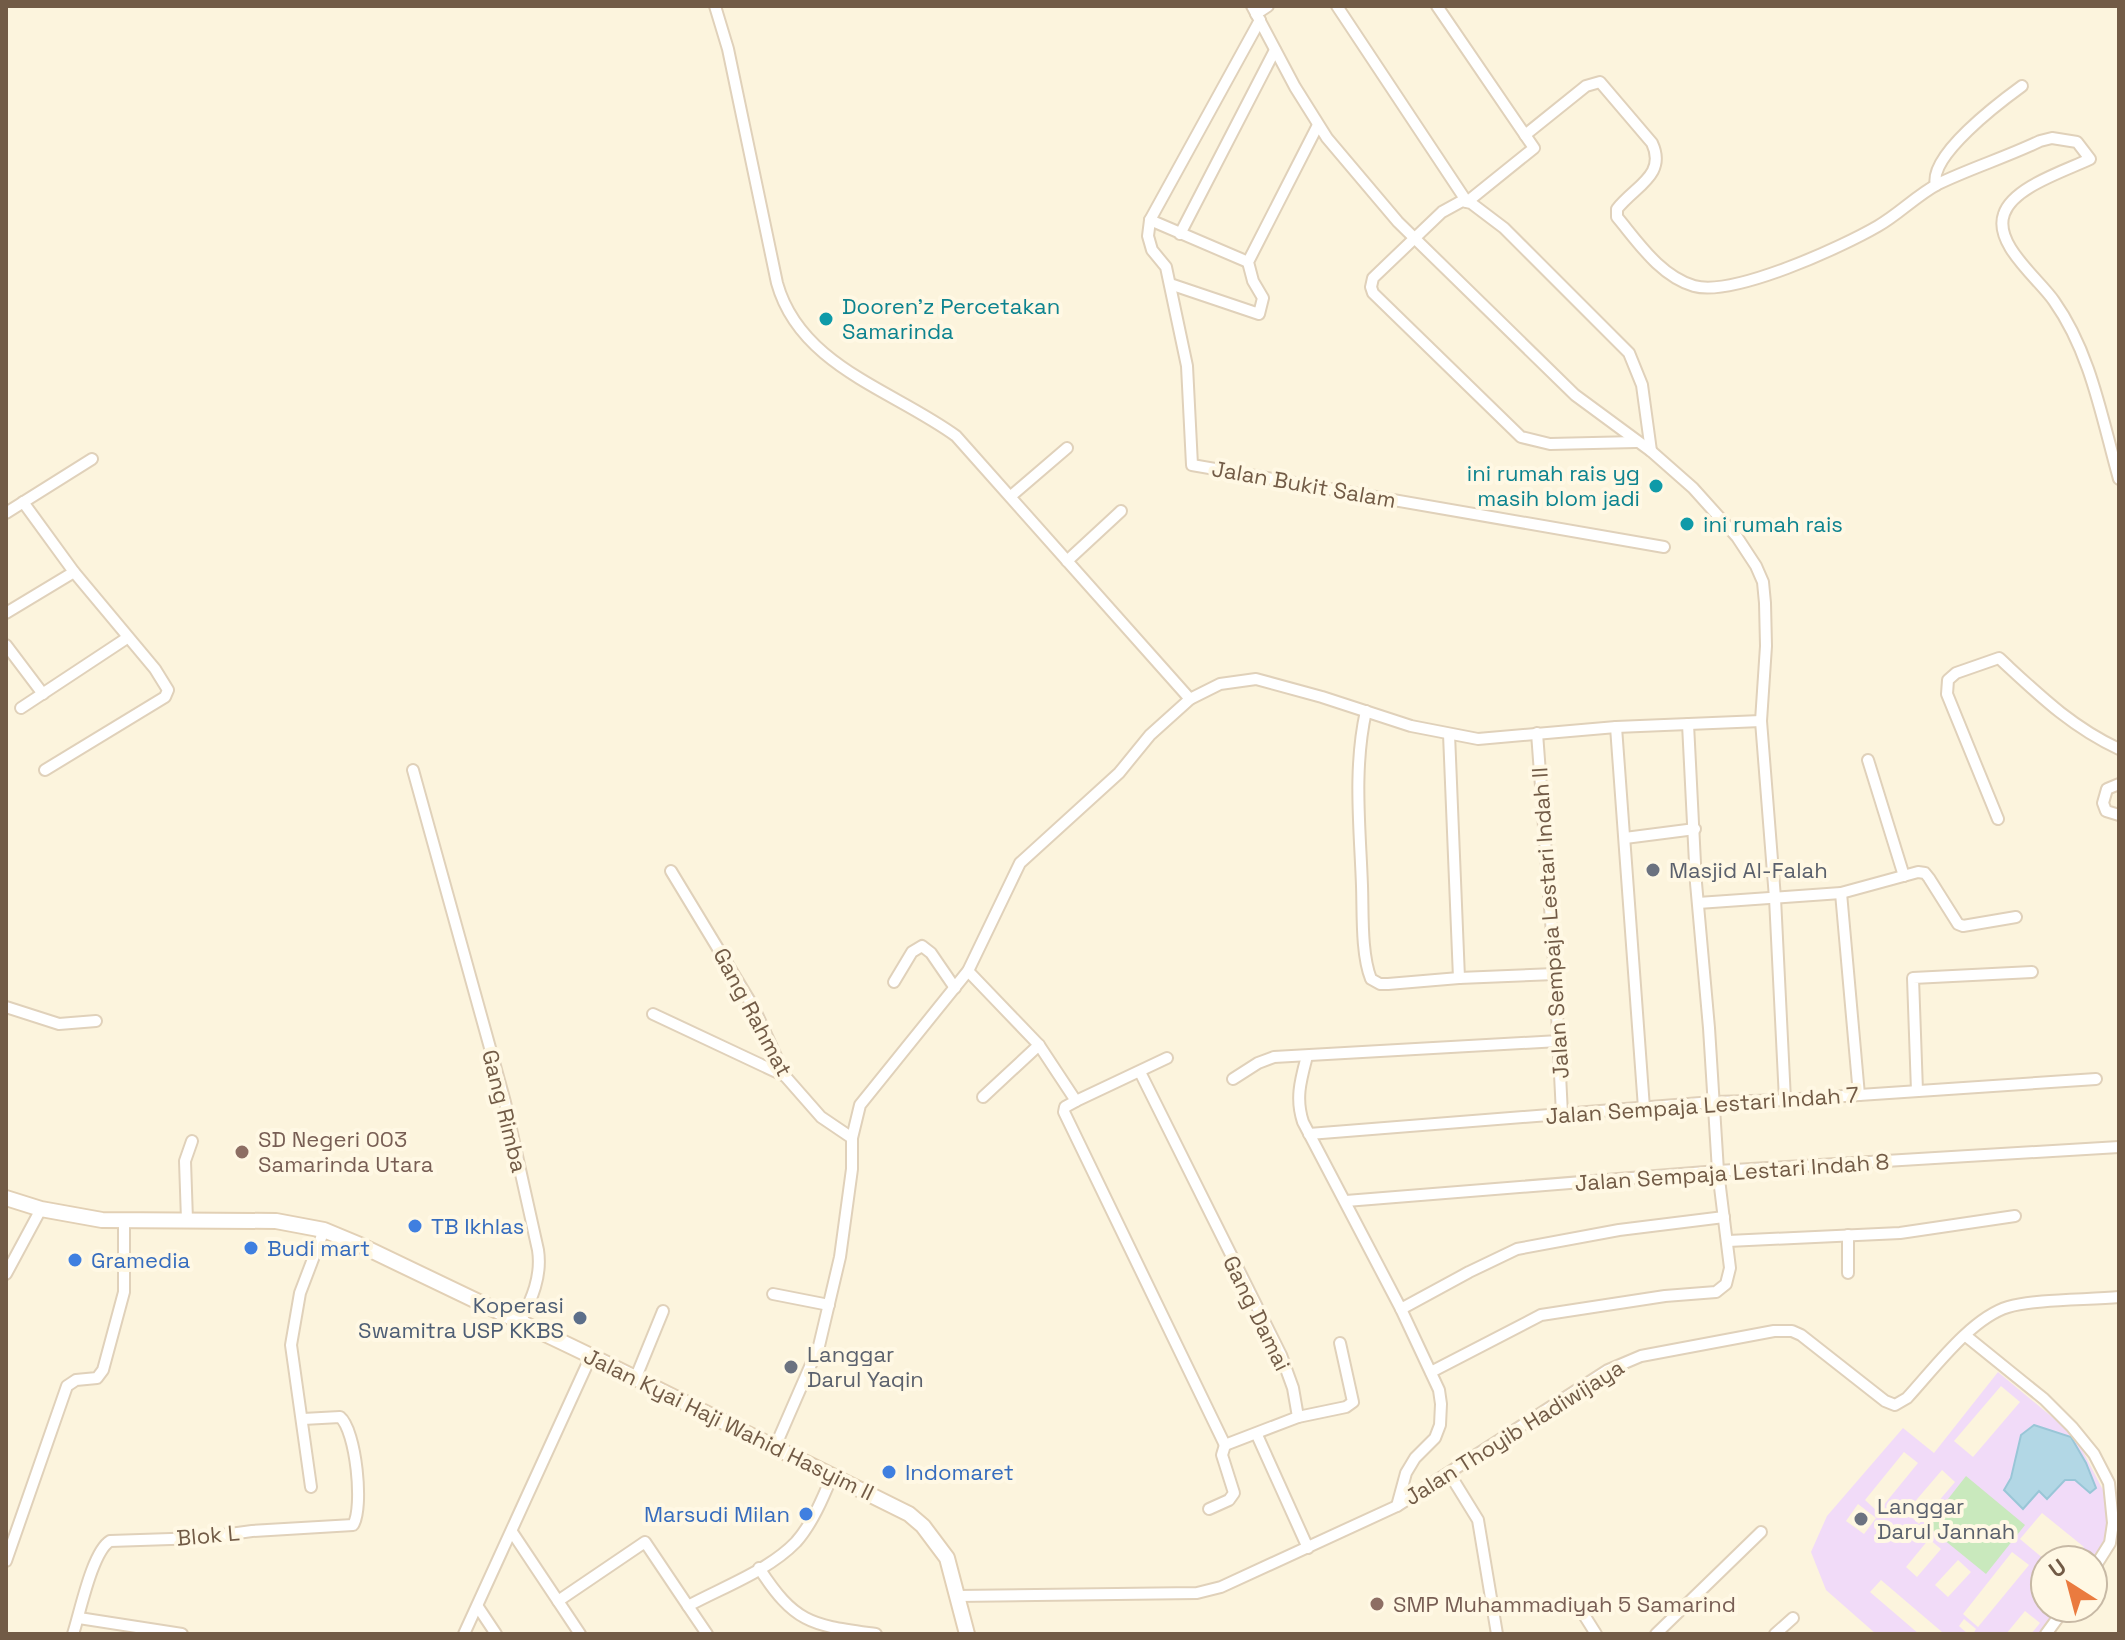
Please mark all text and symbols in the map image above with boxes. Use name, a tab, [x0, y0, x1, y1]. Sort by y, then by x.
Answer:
place label: Dooren'z Percetakan Samarinda	[842, 292, 1060, 345]
marker: Dooren'z Percetakan Samarinda	[817, 310, 835, 328]
street label: Jalan Bukit Salam	[1210, 454, 1398, 514]
place label: ini rumah rais yg masih blom jadi	[1467, 459, 1640, 512]
marker: ini rumah rais yg masih blom jadi	[1647, 477, 1665, 495]
place label: ini rumah rais	[1703, 510, 1843, 538]
marker: ini rumah rais	[1678, 515, 1696, 533]
street label: Jalan Sempaja Lestari Indah II	[1525, 766, 1575, 1080]
place label: Masjid Al-Falah	[1669, 856, 1828, 884]
marker: Masjid Al-Falah	[1644, 861, 1662, 879]
street label: Gang Rahmat	[707, 943, 799, 1081]
street label: Gang Rimba	[476, 1047, 534, 1176]
street label: Jalan Sempaja Lestari Indah 7	[1544, 1080, 1860, 1130]
place label: SD Negeri 003 Samarinda Utara	[258, 1125, 434, 1178]
marker: SD Negeri 003 Samarinda Utara	[233, 1143, 251, 1161]
street label: Jalan Sempaja Lestari Indah 8	[1574, 1147, 1890, 1197]
place label: TB Ikhlas	[431, 1212, 524, 1240]
marker: TB Ikhlas	[406, 1217, 424, 1235]
place label: Budi mart	[267, 1234, 370, 1262]
marker: Budi mart	[242, 1239, 260, 1257]
place label: Gramedia	[91, 1246, 191, 1274]
marker: Gramedia	[66, 1251, 84, 1269]
street label: Gang Damai	[1217, 1251, 1297, 1375]
place label: Koperasi Swamitra USP KKBS	[358, 1291, 564, 1344]
marker: Koperasi Swamitra USP KKBS	[571, 1309, 589, 1327]
place label: Langgar Darul Yaqin	[807, 1340, 924, 1393]
street label: Jalan Kyai Haji Wahid Hasyim II	[579, 1341, 879, 1507]
street label: Jalan Thoyib Hadiwijaya	[1399, 1353, 1629, 1511]
marker: Langgar Darul Yaqin	[782, 1358, 800, 1376]
place label: Indomaret	[905, 1458, 1014, 1486]
marker: Indomaret	[880, 1463, 898, 1481]
place label: Langgar Darul Jannah	[1877, 1492, 2015, 1545]
place label: Marsudi Milan	[644, 1500, 790, 1528]
marker: Marsudi Milan	[797, 1505, 815, 1523]
marker: Langgar Darul Jannah	[1852, 1510, 1870, 1528]
street label: Blok L	[175, 1518, 241, 1552]
north arrow	[2029, 1544, 2109, 1624]
text: U	[2043, 1552, 2071, 1583]
place label: SMP Muhammadiyah 5 Samarind	[1393, 1590, 1736, 1618]
marker: SMP Muhammadiyah 5 Samarind	[1368, 1595, 1386, 1613]

